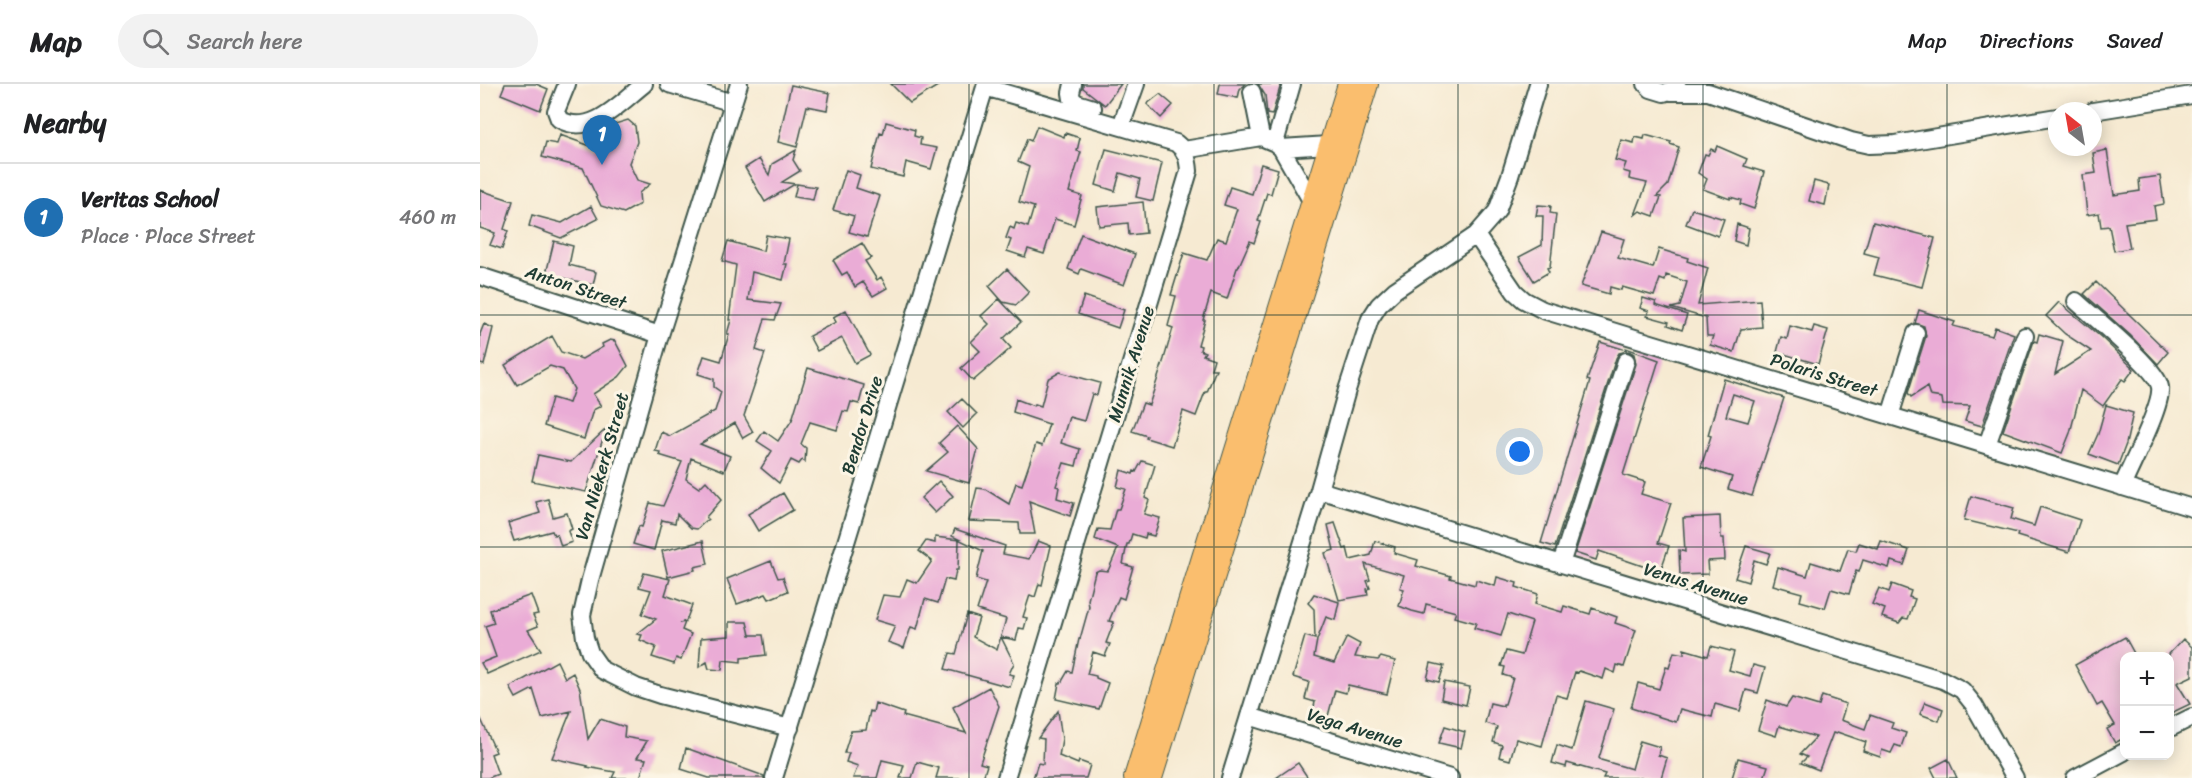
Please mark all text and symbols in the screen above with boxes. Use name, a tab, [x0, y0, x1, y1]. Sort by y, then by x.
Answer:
search box	[118, 14, 538, 68]
text: Map	[30, 17, 82, 66]
text: Search here	[187, 22, 303, 61]
text: Map	[1908, 22, 1946, 60]
text: Directions	[1979, 22, 2074, 60]
text: Saved	[2107, 22, 2162, 60]
icon: search	[139, 25, 172, 58]
text: Nearby	[24, 100, 106, 146]
north arrow	[2048, 102, 2102, 156]
pin: 1	[582, 116, 622, 165]
text: Veritas School	[81, 180, 219, 219]
text: 1	[39, 200, 48, 235]
text: 460 m	[399, 200, 456, 235]
text: Place · Place Street	[81, 219, 256, 254]
street label: Anton Street	[520, 255, 631, 319]
street label: Munnik Avenue	[1098, 302, 1164, 426]
street label: Polaris Street	[1766, 343, 1882, 407]
street label: Bendor Drive	[832, 372, 892, 478]
street label: Van Niekerk Street	[566, 388, 638, 544]
your location	[1505, 437, 1534, 466]
street label: Venus Avenue	[1640, 553, 1752, 615]
map controls	[2120, 652, 2174, 760]
button: +	[2120, 652, 2174, 706]
street label: Vega Avenue	[1303, 698, 1407, 758]
button: −	[2120, 706, 2174, 760]

